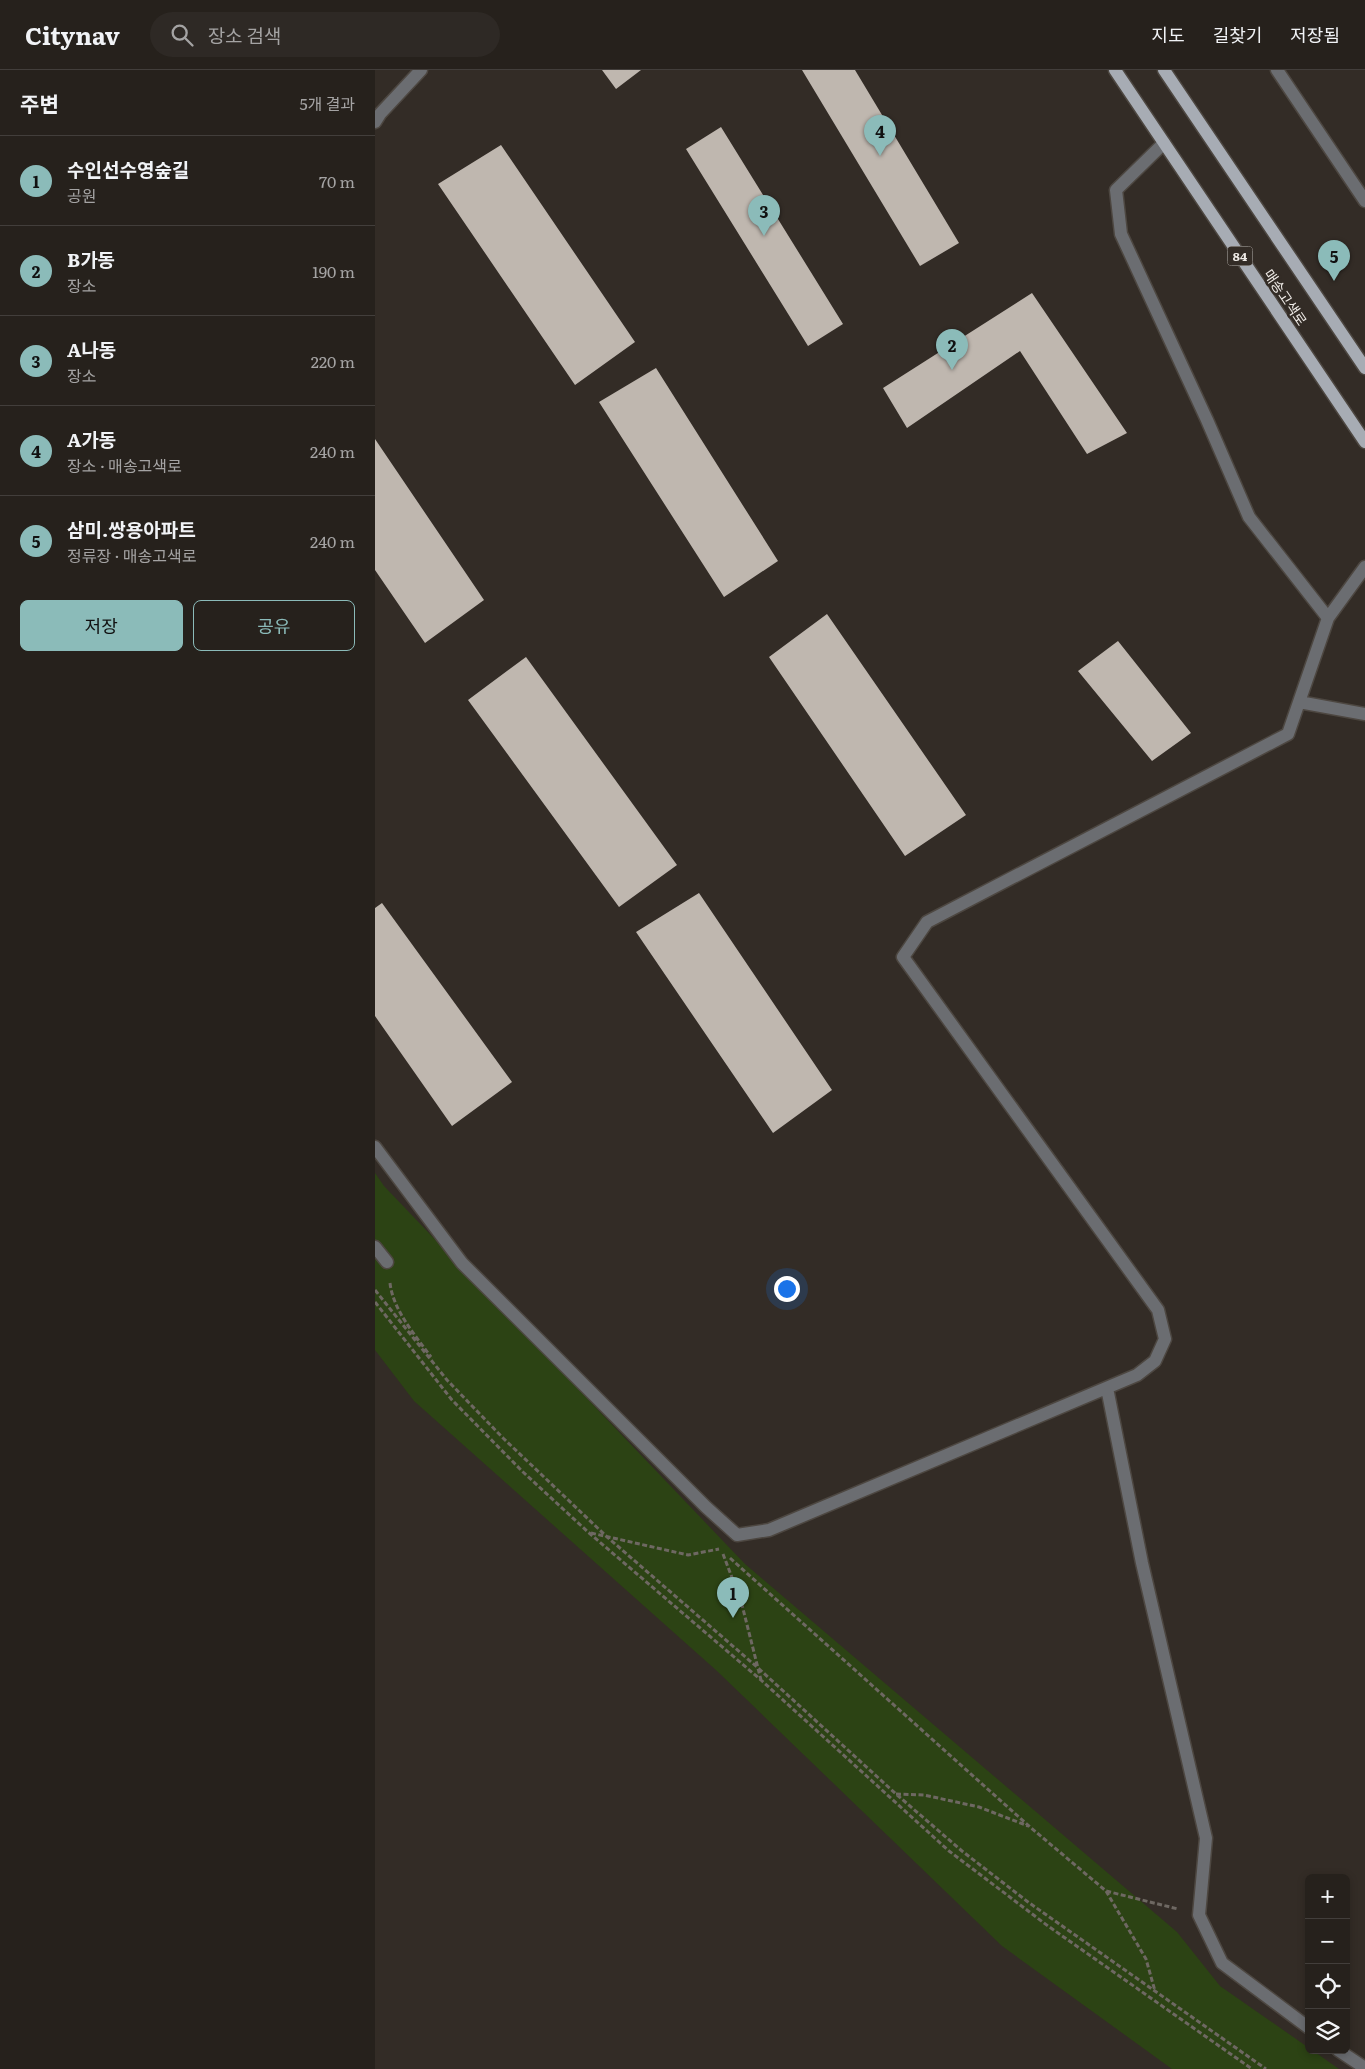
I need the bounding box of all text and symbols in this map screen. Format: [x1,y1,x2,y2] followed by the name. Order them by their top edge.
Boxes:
[150,12,500,57] search box
[25,17,120,52] text: Citynav
[168,21,196,49] icon: search
[208,21,281,49] text: 장소 검색
[1152,21,1185,48] text: 지도
[1213,21,1262,48] text: 길찾기
[1290,21,1340,48] text: 저장됨
[20,87,59,118] text: 주변
[300,91,355,115] text: 5개 결과
[864,115,896,156] pin: 4
[67,155,189,183] text: 수인선수영숲길
[33,169,39,193] text: 1
[319,169,355,193] text: 70 m
[67,183,96,207] text: 공원
[748,195,780,236] pin: 3
[1318,240,1350,281] pin: 5
[67,245,115,273] text: B가동
[1227,247,1253,266] road number: 84
[32,259,40,283] text: 2
[312,259,355,283] text: 190 m
[1260,265,1312,329] street label: 매송고색로
[67,273,96,297] text: 장소
[936,329,968,370] pin: 2
[67,335,116,363] text: A나동
[32,349,40,373] text: 3
[311,349,355,373] text: 220 m
[67,363,96,387] text: 장소
[67,425,116,453] text: A가동
[31,439,41,463] text: 4
[310,439,355,463] text: 240 m
[67,453,182,477] text: 장소 · 매송고색로
[67,515,196,543] text: 삼미.쌍용아파트
[32,529,40,553] text: 5
[310,529,355,553] text: 240 m
[67,543,197,567] text: 정류장 · 매송고색로
[20,600,183,651] button: 저장
[193,600,355,651] button: 공유
[774,1276,800,1302] your location
[717,1577,749,1618] pin: 1
[1305,1874,1350,2054] map controls
[1305,1874,1350,1919] button: +
[1305,1919,1350,1964] button: −
[1305,1964,1350,2009] button: locate
[1305,2009,1350,2054] button: layers

